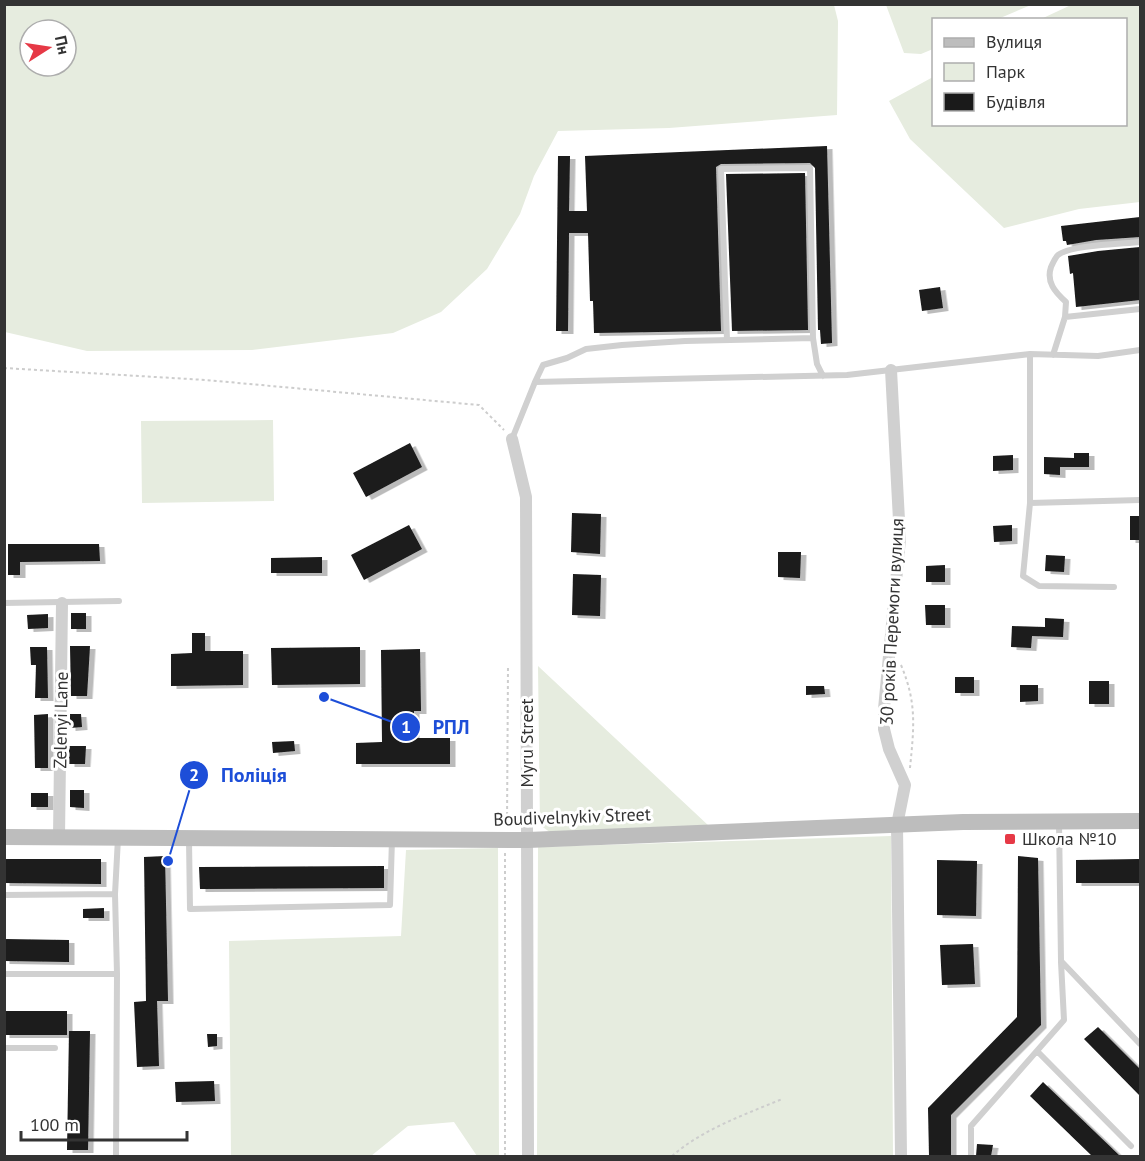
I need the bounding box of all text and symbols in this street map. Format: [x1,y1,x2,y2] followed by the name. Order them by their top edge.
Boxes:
[18,18,78,78] north arrow
[932,18,1127,126] legend
[986,30,1042,53] text: Вулиця
[51,34,74,56] text: Пн
[986,60,1026,83] text: Парк
[986,90,1045,113] text: Будівля
[875,518,908,726] street label: 30 років Перемоги вулиця
[48,671,73,769] street label: Zelenyi Lane
[515,698,538,788] street label: Myru Street
[391,708,482,746] callout: РПЛ
[433,714,469,740] text: РПЛ
[401,715,411,738] text: 1
[179,756,299,794] callout: Поліція
[221,762,287,788] text: Поліція
[189,763,199,786] text: 2
[493,802,651,831] street label: Boudivelnykiv Street
[1022,827,1117,850] place label: Школа №10
[1003,832,1017,846] marker: Школа №10
[21,1104,188,1142] scale bar
[30,1113,79,1136] text: 100 m

